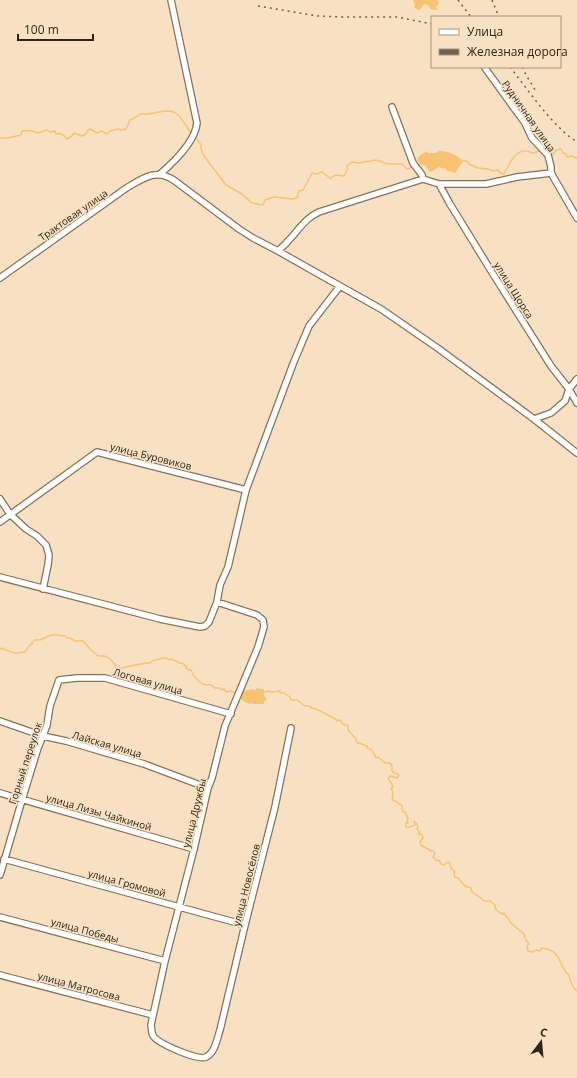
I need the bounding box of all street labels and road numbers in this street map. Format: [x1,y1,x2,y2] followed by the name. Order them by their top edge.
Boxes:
[499,77,559,155] street label: Рудничная улица
[36,186,110,244] street label: Трактовая улица
[491,259,537,321] street label: улица Щорса
[109,439,194,473] street label: улица Буровиков
[112,664,184,698] street label: Логовая улица
[5,719,45,806] street label: Горный переулок
[71,727,143,761] street label: Лайская улица
[179,777,209,849] street label: улица Дружбы
[45,790,153,834] street label: улица Лизы Чайкиной
[229,842,263,928] street label: улица Новосёлов
[86,866,168,900] street label: улица Громовой
[49,914,121,946] street label: улица Победы
[36,968,122,1004] street label: улица Матросова

